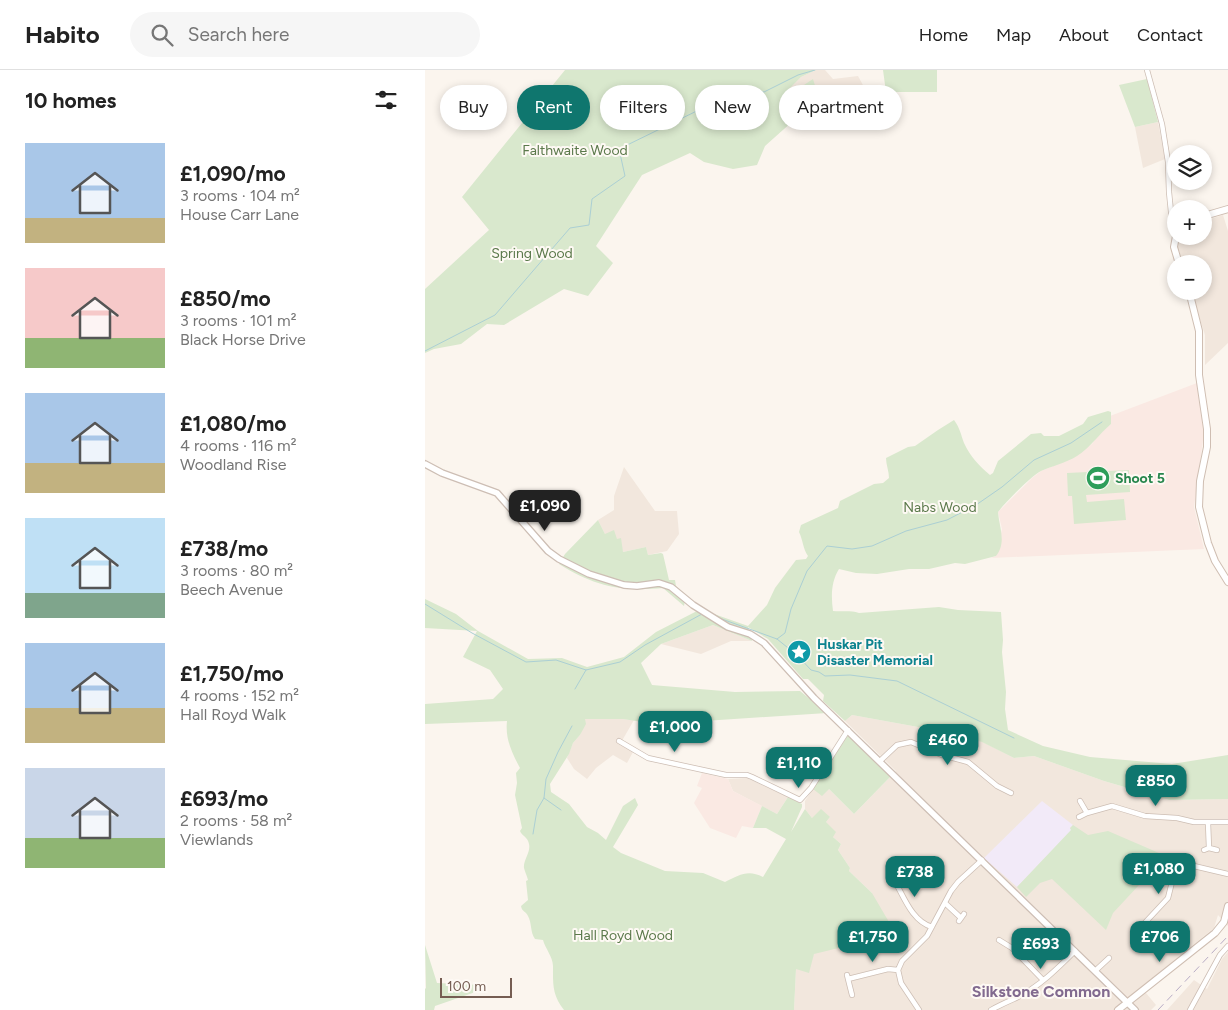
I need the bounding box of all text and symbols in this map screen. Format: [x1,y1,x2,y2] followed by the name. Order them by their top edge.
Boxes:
[130,12,480,57] search box
[25,20,100,49] text: Habito
[148,21,176,49] icon: search
[188,23,289,46] text: Search here
[919,24,968,46] text: Home
[996,24,1031,46] text: Map
[1059,24,1109,46] text: About
[1137,24,1203,46] text: Contact
[440,85,507,130] chip: Buy
[517,85,590,130] chip: Rent
[600,85,685,130] chip: Filters
[695,85,769,130] chip: New
[779,85,902,130] chip: Apartment
[372,86,400,114] icon: filters
[25,88,116,113] text: 10 homes
[522,142,628,159] park label: Falthwaite Wood
[1167,145,1212,300] map controls
[1167,145,1212,190] button: layers
[180,161,286,186] text: £1,090/mo
[65,163,125,223] icon: home
[180,186,300,205] text: 3 rooms · 104 m²
[1167,200,1212,245] button: +
[180,205,299,224] text: House Carr Lane
[491,245,573,262] park label: Spring Wood
[1167,255,1212,300] button: −
[180,286,271,311] text: £850/mo
[65,288,125,348] icon: home
[180,311,296,330] text: 3 rooms · 101 m²
[180,330,306,349] text: Black Horse Drive
[180,411,286,436] text: £1,080/mo
[65,413,125,473] icon: home
[180,436,297,455] text: 4 rooms · 116 m²
[180,455,287,474] text: Woodland Rise
[1085,465,1111,491] sports icon: Shoot 5
[1115,470,1165,487] place label: Shoot 5
[504,490,586,532] pin: £1,090
[520,496,570,515] text: £1,090
[903,499,977,516] park label: Nabs Wood
[180,536,268,561] text: £738/mo
[65,538,125,598] icon: home
[180,561,293,580] text: 3 rooms · 80 m²
[180,580,283,599] text: Beech Avenue
[817,636,933,669] place label: Huskar Pit Disaster Memorial
[786,639,812,665] place icon: Huskar Pit Disaster Memorial
[180,661,284,686] text: £1,750/mo
[65,663,125,723] icon: home
[180,686,299,705] text: 4 rooms · 152 m²
[180,705,286,724] text: Hall Royd Walk
[634,710,716,753] pin: £1,000
[649,717,701,736] text: £1,000
[918,724,978,766] pin: £460
[928,730,968,749] text: £460
[758,746,840,789] pin: £1,110
[777,753,821,772] text: £1,110
[1126,764,1186,807] pin: £850
[1137,771,1175,790] text: £850
[180,786,268,811] text: £693/mo
[65,788,125,848] icon: home
[180,811,292,830] text: 2 rooms · 58 m²
[180,830,253,849] text: Viewlands
[1118,852,1200,895] pin: £1,080
[885,856,945,898] pin: £738
[1134,859,1184,878] text: £1,080
[896,862,934,881] text: £738
[832,920,914,963] pin: £1,750
[1130,920,1190,963] pin: £706
[573,927,673,944] park label: Hall Royd Wood
[849,927,897,946] text: £1,750
[1141,927,1179,946] text: £706
[1011,928,1071,970] pin: £693
[1023,934,1059,953] text: £693
[440,975,513,998] scale bar
[447,978,486,995] text: 100 m
[972,982,1110,1001] district label: Silkstone Common

